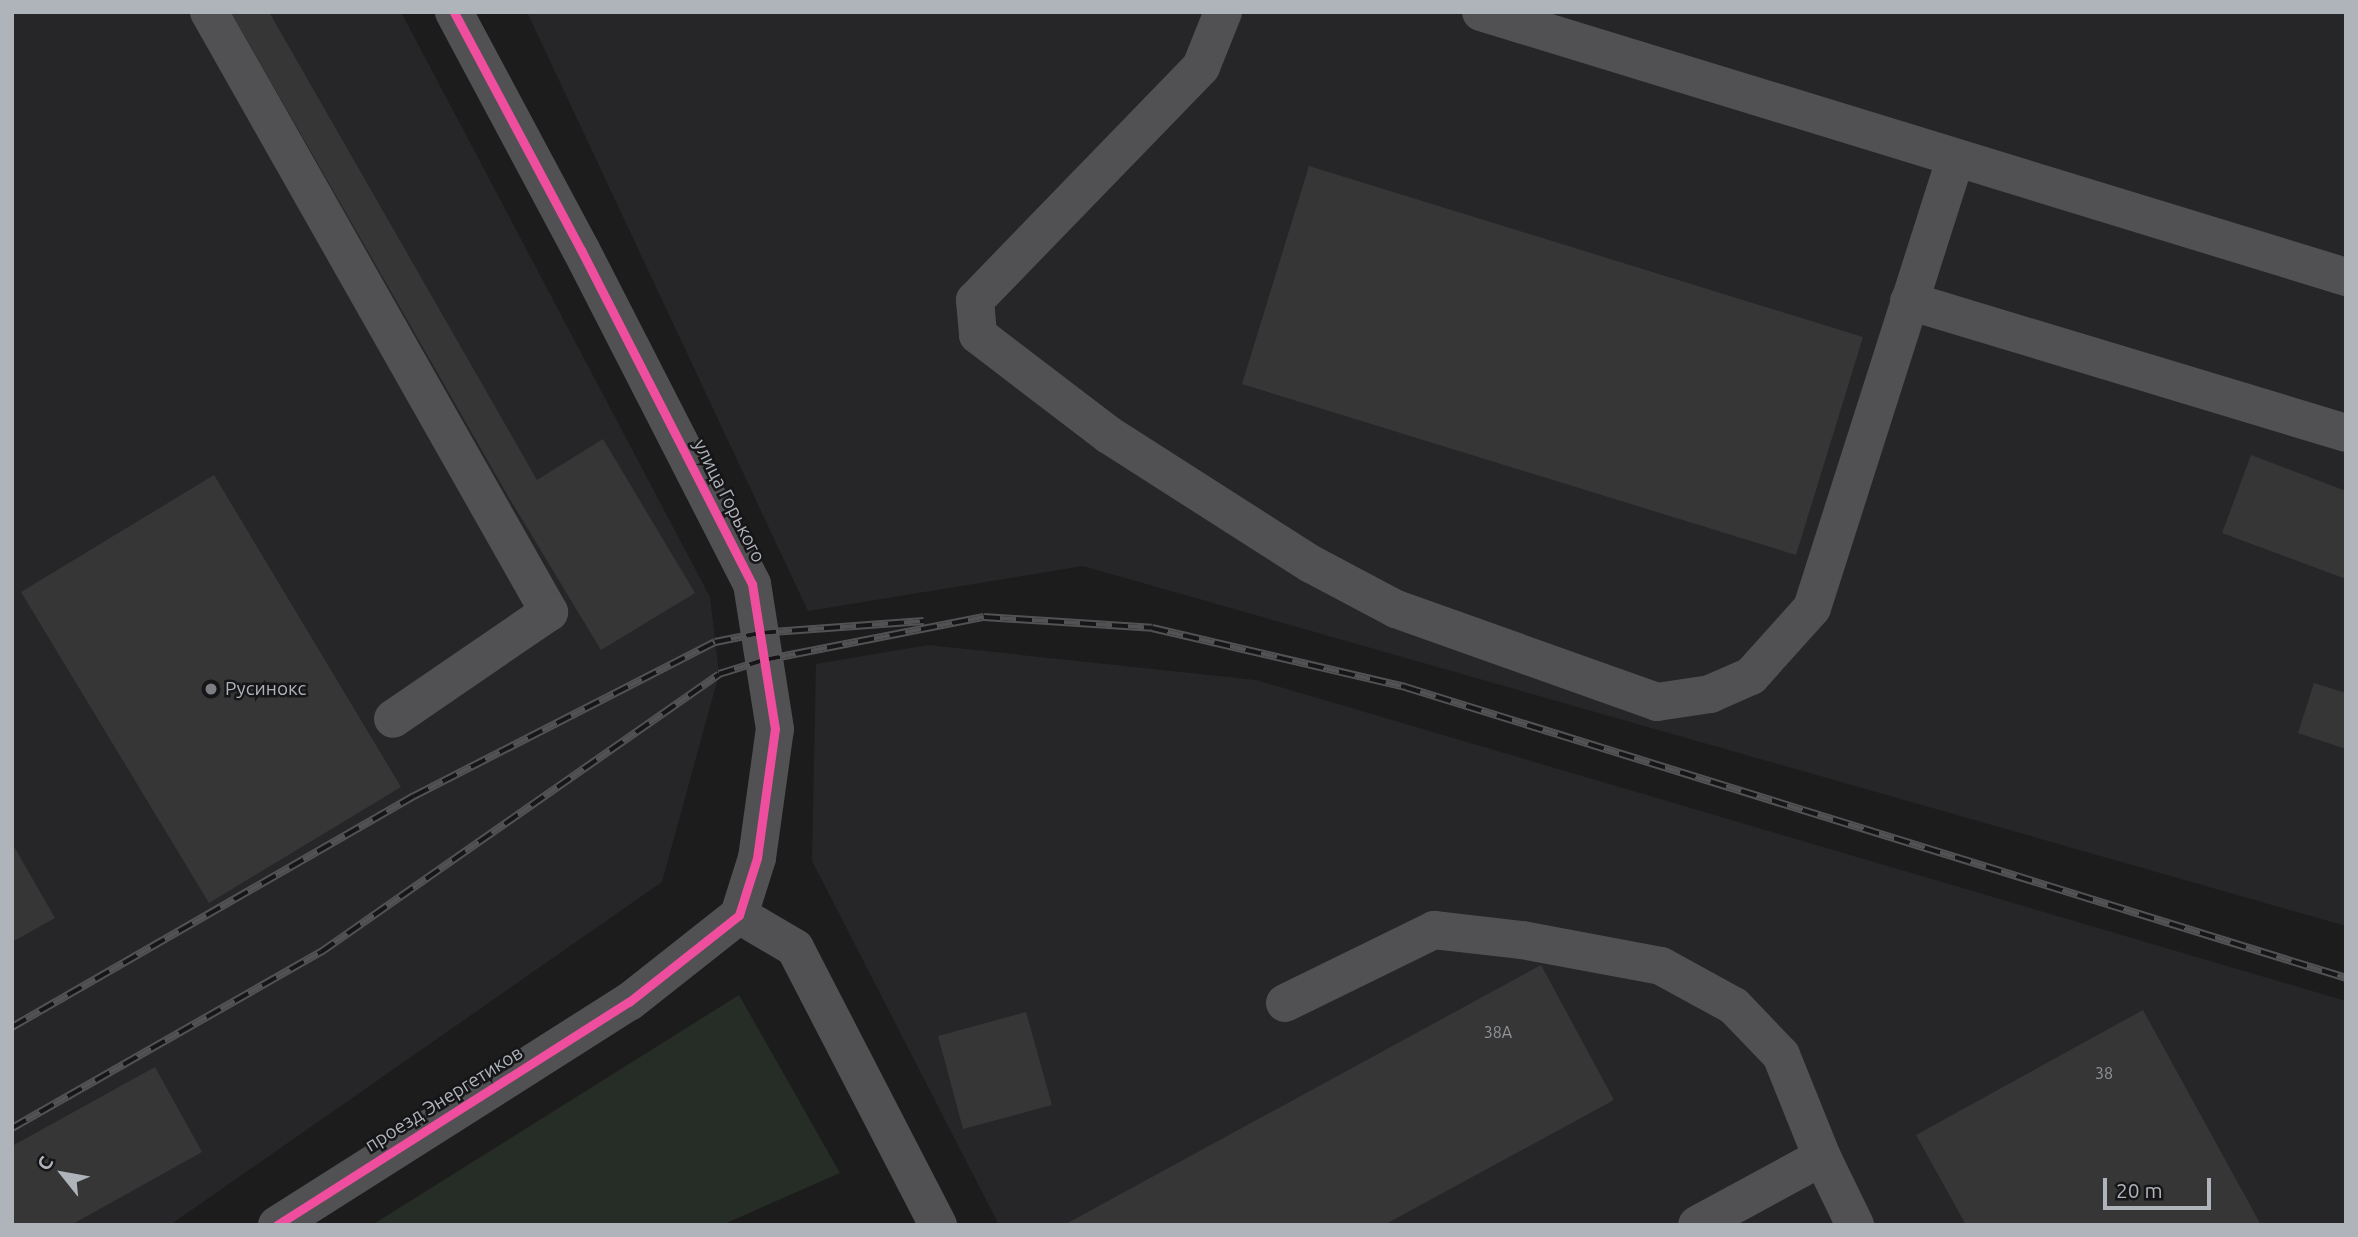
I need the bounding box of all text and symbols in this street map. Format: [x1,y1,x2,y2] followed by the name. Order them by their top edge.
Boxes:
[688,436,770,566] street label: улица Горького
[225,678,306,700] place label: Русинокс
[203,681,219,697] marker: Русинокс
[1484,1022,1512,1042] house number: 38А
[361,1041,527,1157] street label: проезд Энергетиков
[2095,1063,2113,1083] house number: 38
[28,1139,98,1209] north arrow
[32,1152,58,1174] text: С
[2106,1164,2214,1208] scale bar
[2116,1178,2163,1202] text: 20 m

